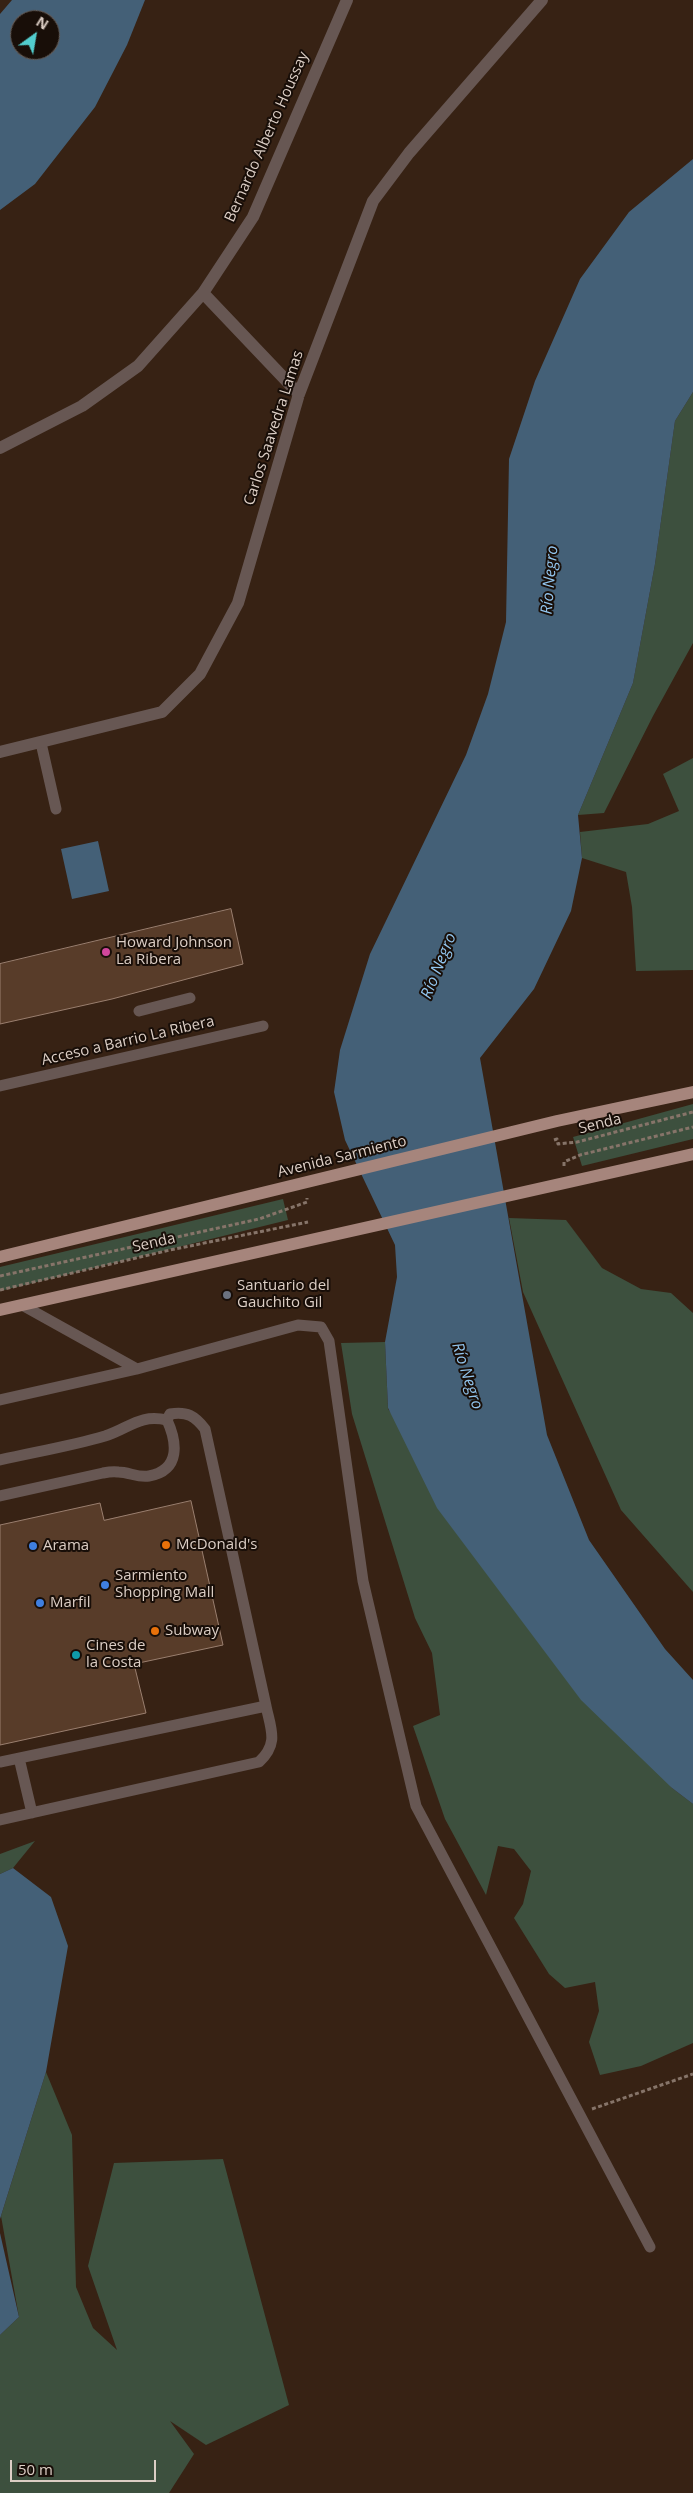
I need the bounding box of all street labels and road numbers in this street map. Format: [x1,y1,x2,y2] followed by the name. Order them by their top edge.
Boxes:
[221,49,313,225] street label: Bernardo Alberto Houssay
[240,348,308,508] street label: Carlos Saavedra Lamas
[40,1012,216,1070] street label: Acceso a Barrio La Ribera
[577,1110,623,1138] street label: Senda
[276,1132,408,1182] street label: Avenida Sarmiento
[131,1229,177,1257] street label: Senda

